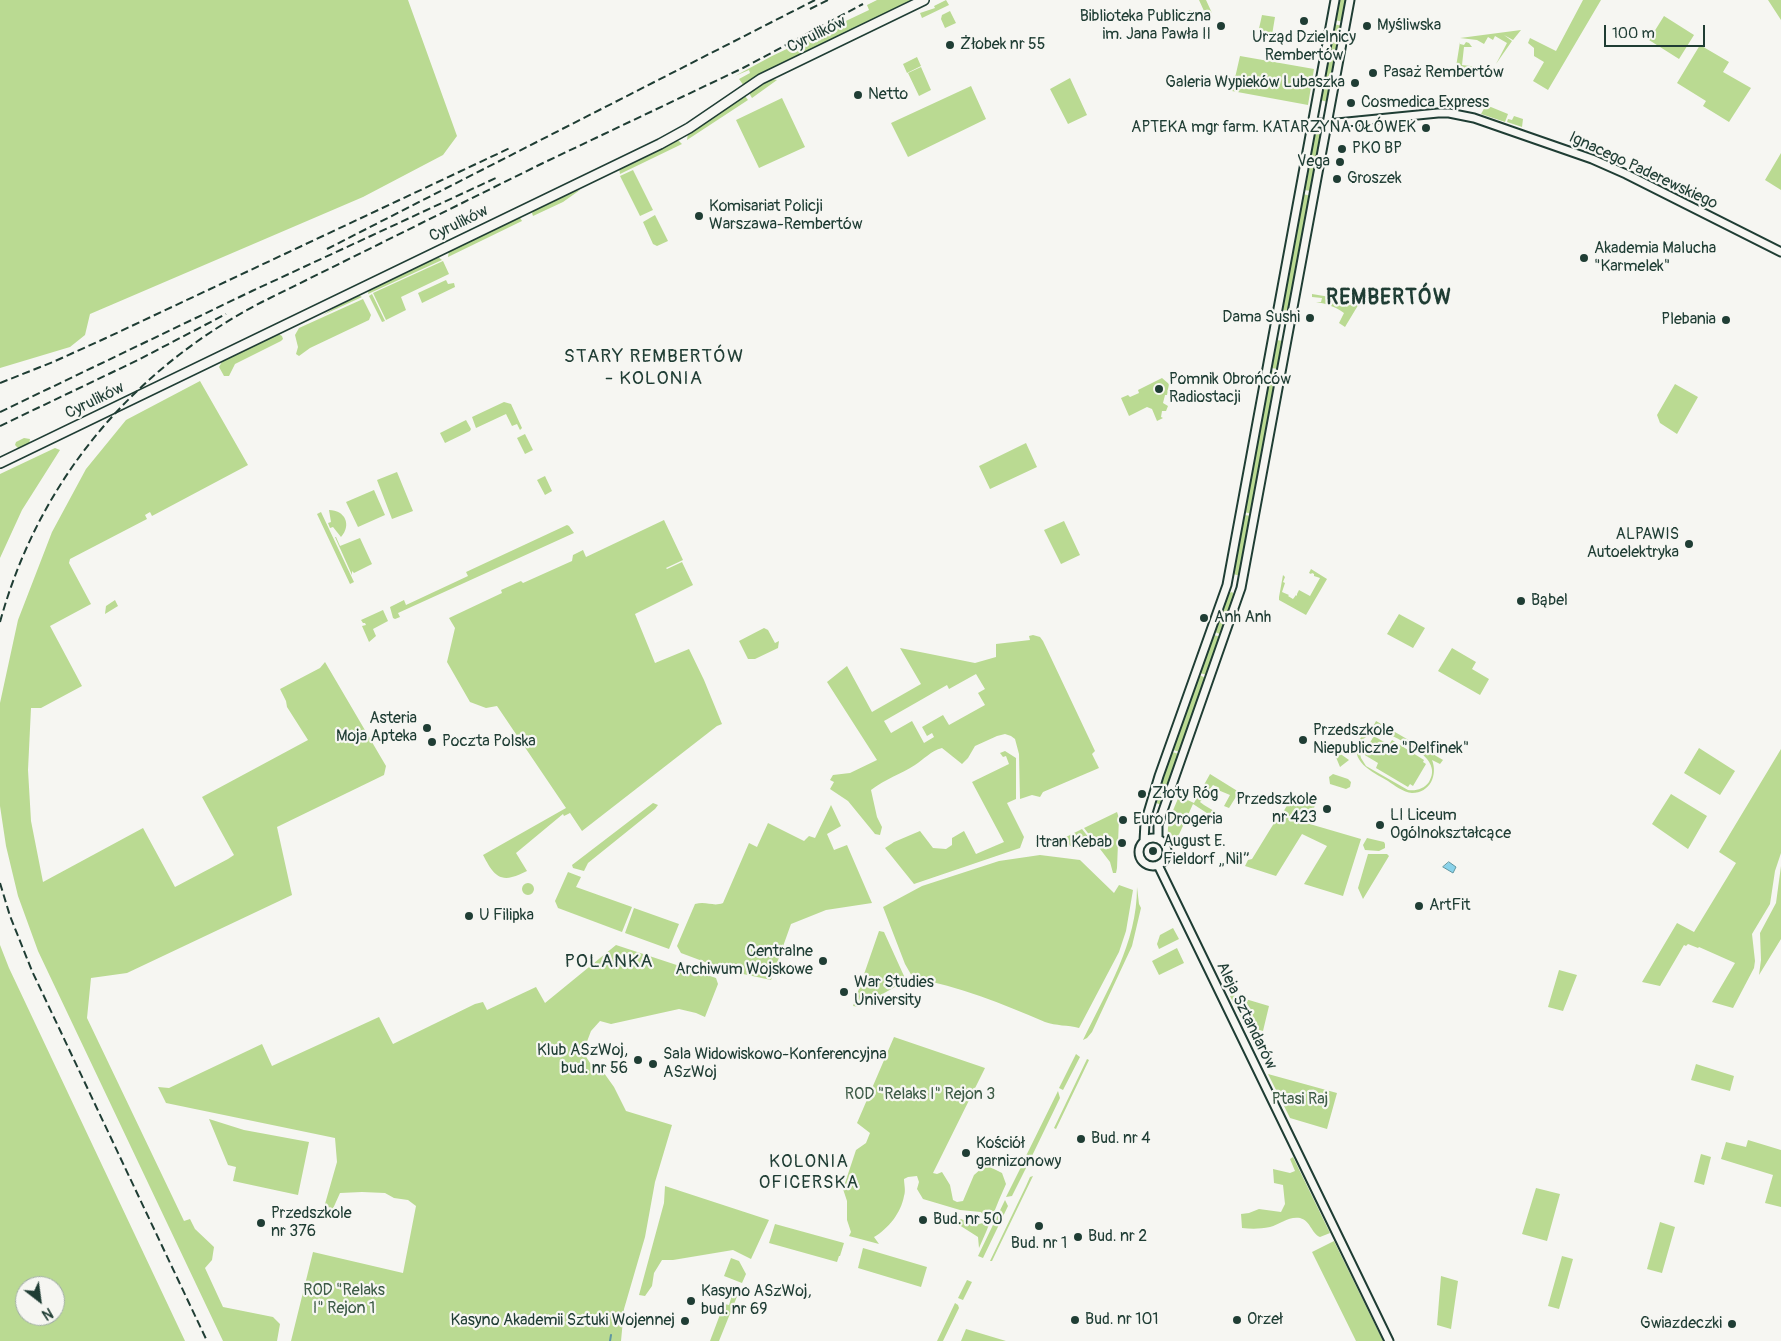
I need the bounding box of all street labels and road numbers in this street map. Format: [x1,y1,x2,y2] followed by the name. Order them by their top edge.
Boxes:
[784,12,850,58] street label: Cyrulików
[1566,128,1720,214] street label: Ignacego Paderewskiego
[426,201,492,247] street label: Cyrulików
[62,378,128,424] street label: Cyrulików
[1212,959,1280,1073] street label: Aleja Sztandarów

